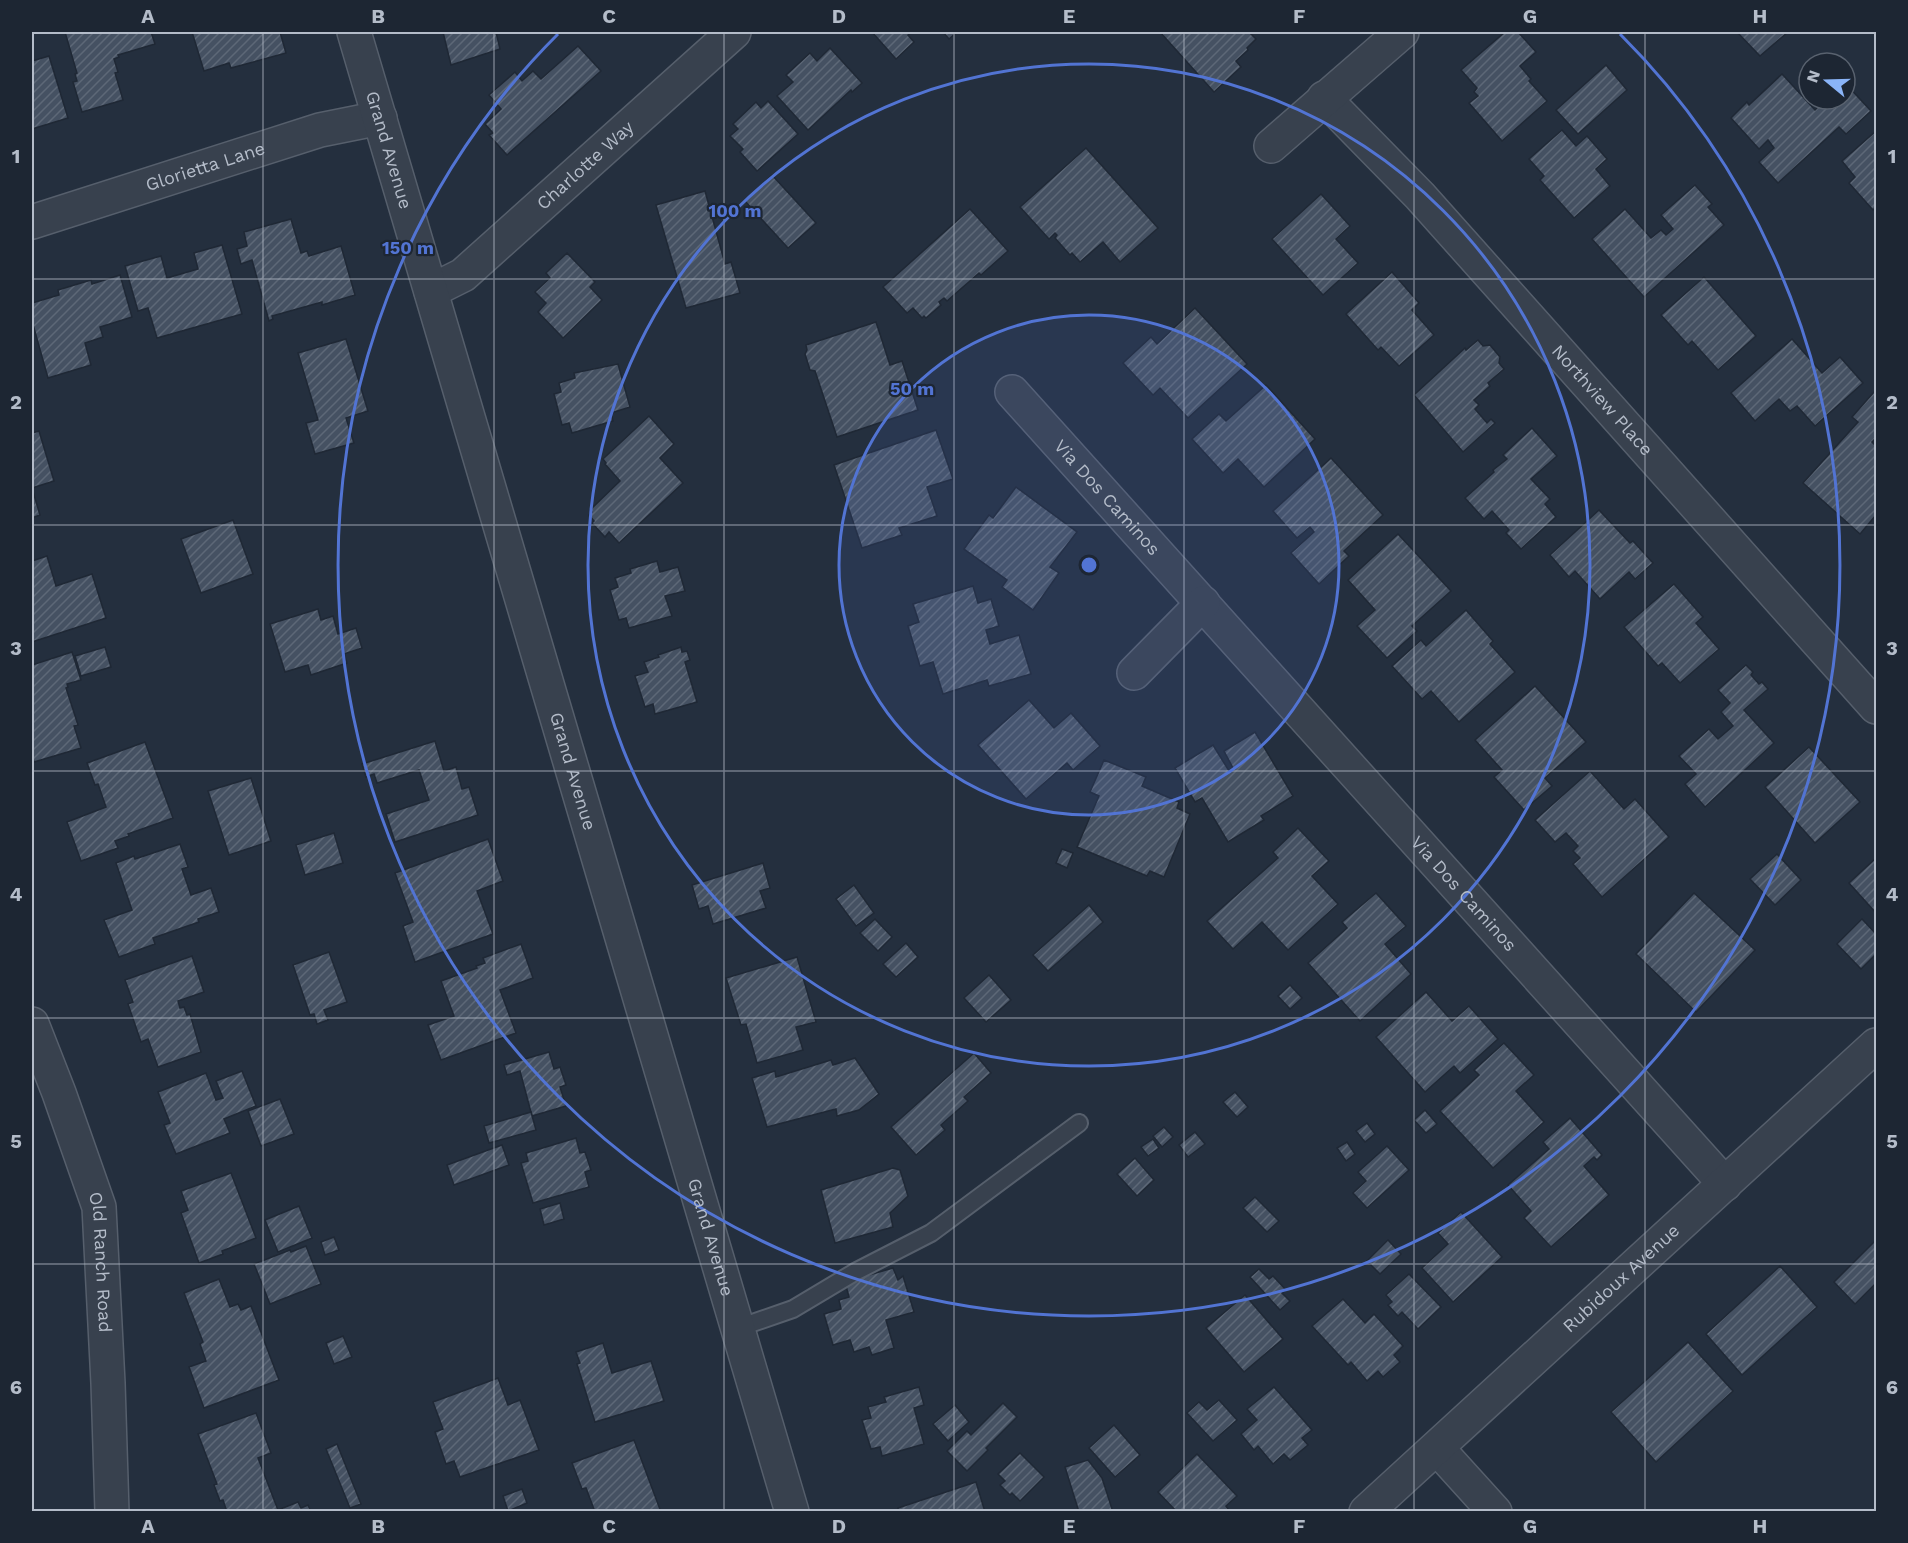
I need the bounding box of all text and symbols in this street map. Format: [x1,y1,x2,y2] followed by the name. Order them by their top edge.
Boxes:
[141,4,155,28] text: A
[371,4,385,28] text: B
[602,4,616,28] text: C
[832,4,846,28] text: D
[1063,4,1075,28] text: E
[1293,4,1305,28] text: F
[1523,4,1537,28] text: G
[1753,4,1767,28] text: H
[1797,51,1857,111] north arrow
[1802,68,1824,85] text: N
[362,88,417,211] street label: Grand Avenue
[532,116,638,214] street label: Charlotte Way
[143,137,267,195] street label: Glorietta Lane
[12,144,20,168] text: 1
[1888,144,1896,168] text: 1
[708,200,762,221] text: 100 m
[382,237,434,258] text: 150 m
[1548,340,1658,460] street label: Northview Place
[890,378,934,399] text: 50 m
[10,390,22,414] text: 2
[1886,390,1898,414] text: 2
[1050,435,1165,559] street label: Via Dos Caminos
[1079,555,1099,575] centre of rings
[10,636,22,660] text: 3
[1886,636,1898,660] text: 3
[546,710,601,833] street label: Grand Avenue
[1407,831,1521,955] street label: Via Dos Caminos
[10,882,23,906] text: 4
[1886,882,1899,906] text: 4
[10,1129,22,1153] text: 5
[1886,1129,1898,1153] text: 5
[684,1176,739,1299] street label: Grand Avenue
[84,1189,116,1333] street label: Old Ranch Road
[1558,1219,1683,1337] street label: Rubidoux Avenue
[10,1375,22,1399] text: 6
[1886,1375,1898,1399] text: 6
[141,1514,155,1538] text: A
[371,1514,385,1538] text: B
[602,1514,616,1538] text: C
[832,1514,846,1538] text: D
[1063,1514,1075,1538] text: E
[1293,1514,1305,1538] text: F
[1523,1514,1537,1538] text: G
[1753,1514,1767,1538] text: H

